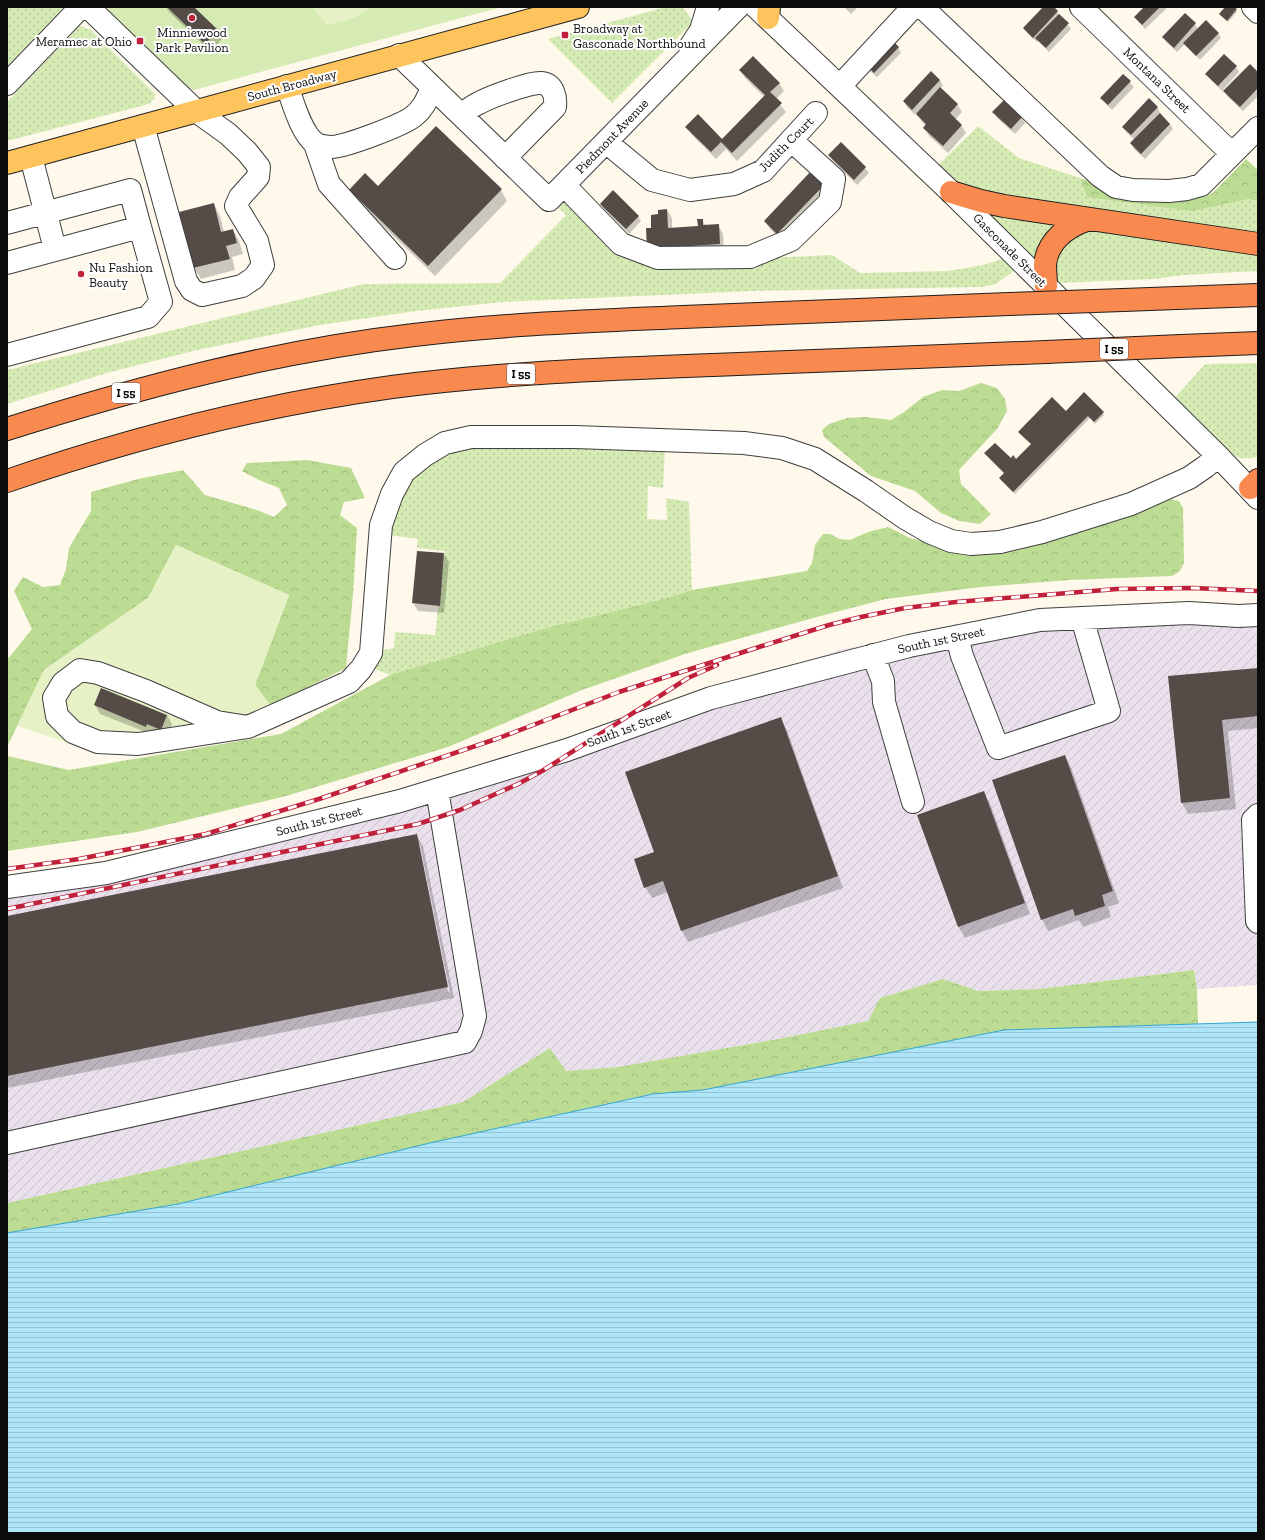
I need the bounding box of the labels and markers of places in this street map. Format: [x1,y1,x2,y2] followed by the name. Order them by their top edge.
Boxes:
[187,13,197,23] marker: Minniewood Park Pavilion
[573,21,706,51] place label: Broadway at Gasconade Northbound
[155,25,229,55] place label: Minniewood Park Pavilion
[560,30,570,40] marker: Broadway at Gasconade Northbound
[36,34,132,49] place label: Meramec at Ohio
[135,36,145,46] marker: Meramec at Ohio
[89,260,153,290] place label: Nu Fashion Beauty
[76,269,86,279] marker: Nu Fashion Beauty

